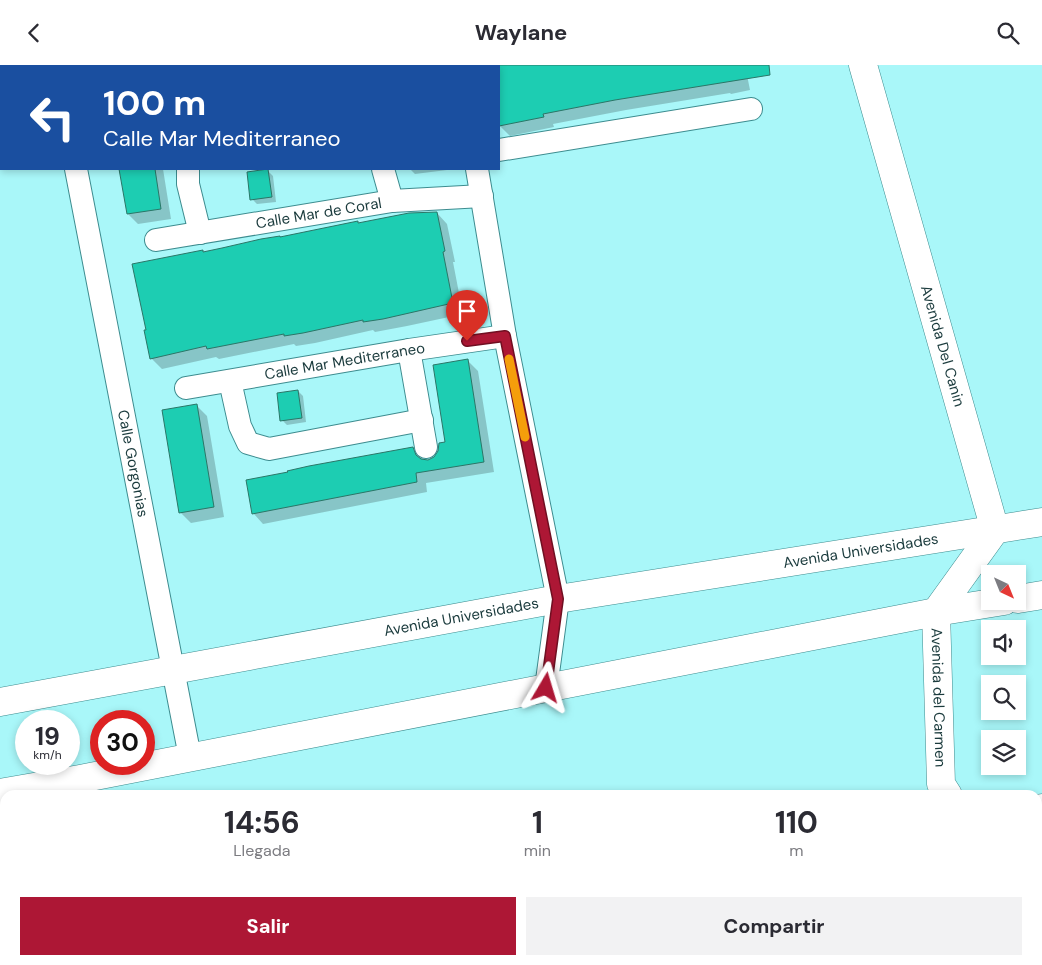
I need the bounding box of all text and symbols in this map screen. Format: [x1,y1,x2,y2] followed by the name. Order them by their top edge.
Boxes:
[475,18,567,47] text: Waylane
[20,19,48,47] icon: back
[994,19,1022,47] icon: search
[103,80,206,126] text: 100 m
[20,85,85,150] icon: left
[103,124,341,153] text: Calle Mar Mediterraneo
[254,193,383,233] street label: Calle Mar de Coral
[916,283,969,409] street label: Avenida Del Canin
[446,290,488,341] pin
[453,297,481,325] icon: arrive
[263,338,426,384] street label: Calle Mar Mediterraneo
[113,408,153,519] street label: Calle Gorgonias
[782,529,940,573] street label: Avenida Universidades
[981,565,1026,610] north arrow
[981,565,1026,775] map controls
[382,593,540,641] street label: Avenida Universidades
[981,620,1026,665] button: sound
[926,628,951,768] street label: Avenida del Carmen
[519,661,571,713] position arrow
[981,675,1026,720] button: search
[90,710,155,775] speed limit sign: 30
[35,720,60,753] text: 19
[981,730,1026,775] button: layers
[33,747,62,763] text: km/h
[224,803,300,842] text: 14:56
[532,803,543,842] text: 1
[775,803,818,842] text: 110
[233,840,291,861] text: Llegada
[524,840,551,861] text: min
[789,840,804,861] text: m
[20,897,516,955] button: Salir
[526,897,1022,955] button: Compartir

